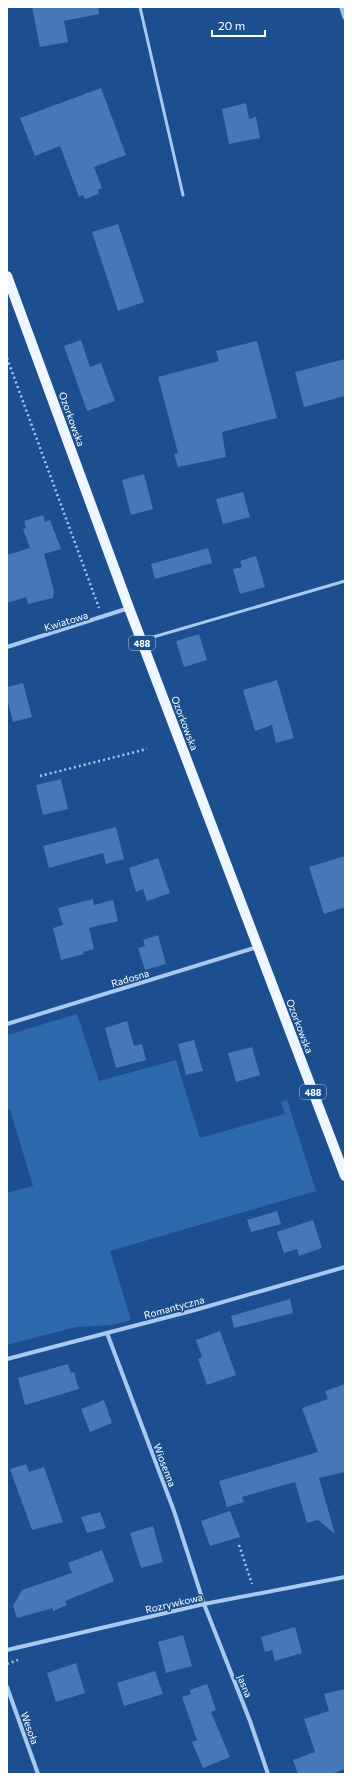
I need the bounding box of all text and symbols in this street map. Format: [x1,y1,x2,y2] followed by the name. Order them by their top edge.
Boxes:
[212,12,265,38] scale bar
[218,18,245,32] text: 20 m
[57,390,87,448] street label: Ozorkowska
[43,609,89,633] street label: Kwiatowa
[129,636,155,650] road number: 488
[169,694,201,752] street label: Ozorkowska
[110,967,150,989] street label: Radosna
[284,997,316,1055] street label: Ozorkowska
[300,1085,326,1099] road number: 488
[142,1293,206,1321] street label: Romantyczna
[151,1442,179,1488] street label: Wiosenna
[144,1591,204,1615] street label: Rozrywkowa
[235,1673,255,1699] street label: Jasna
[19,1710,41,1746] street label: Wesoła

